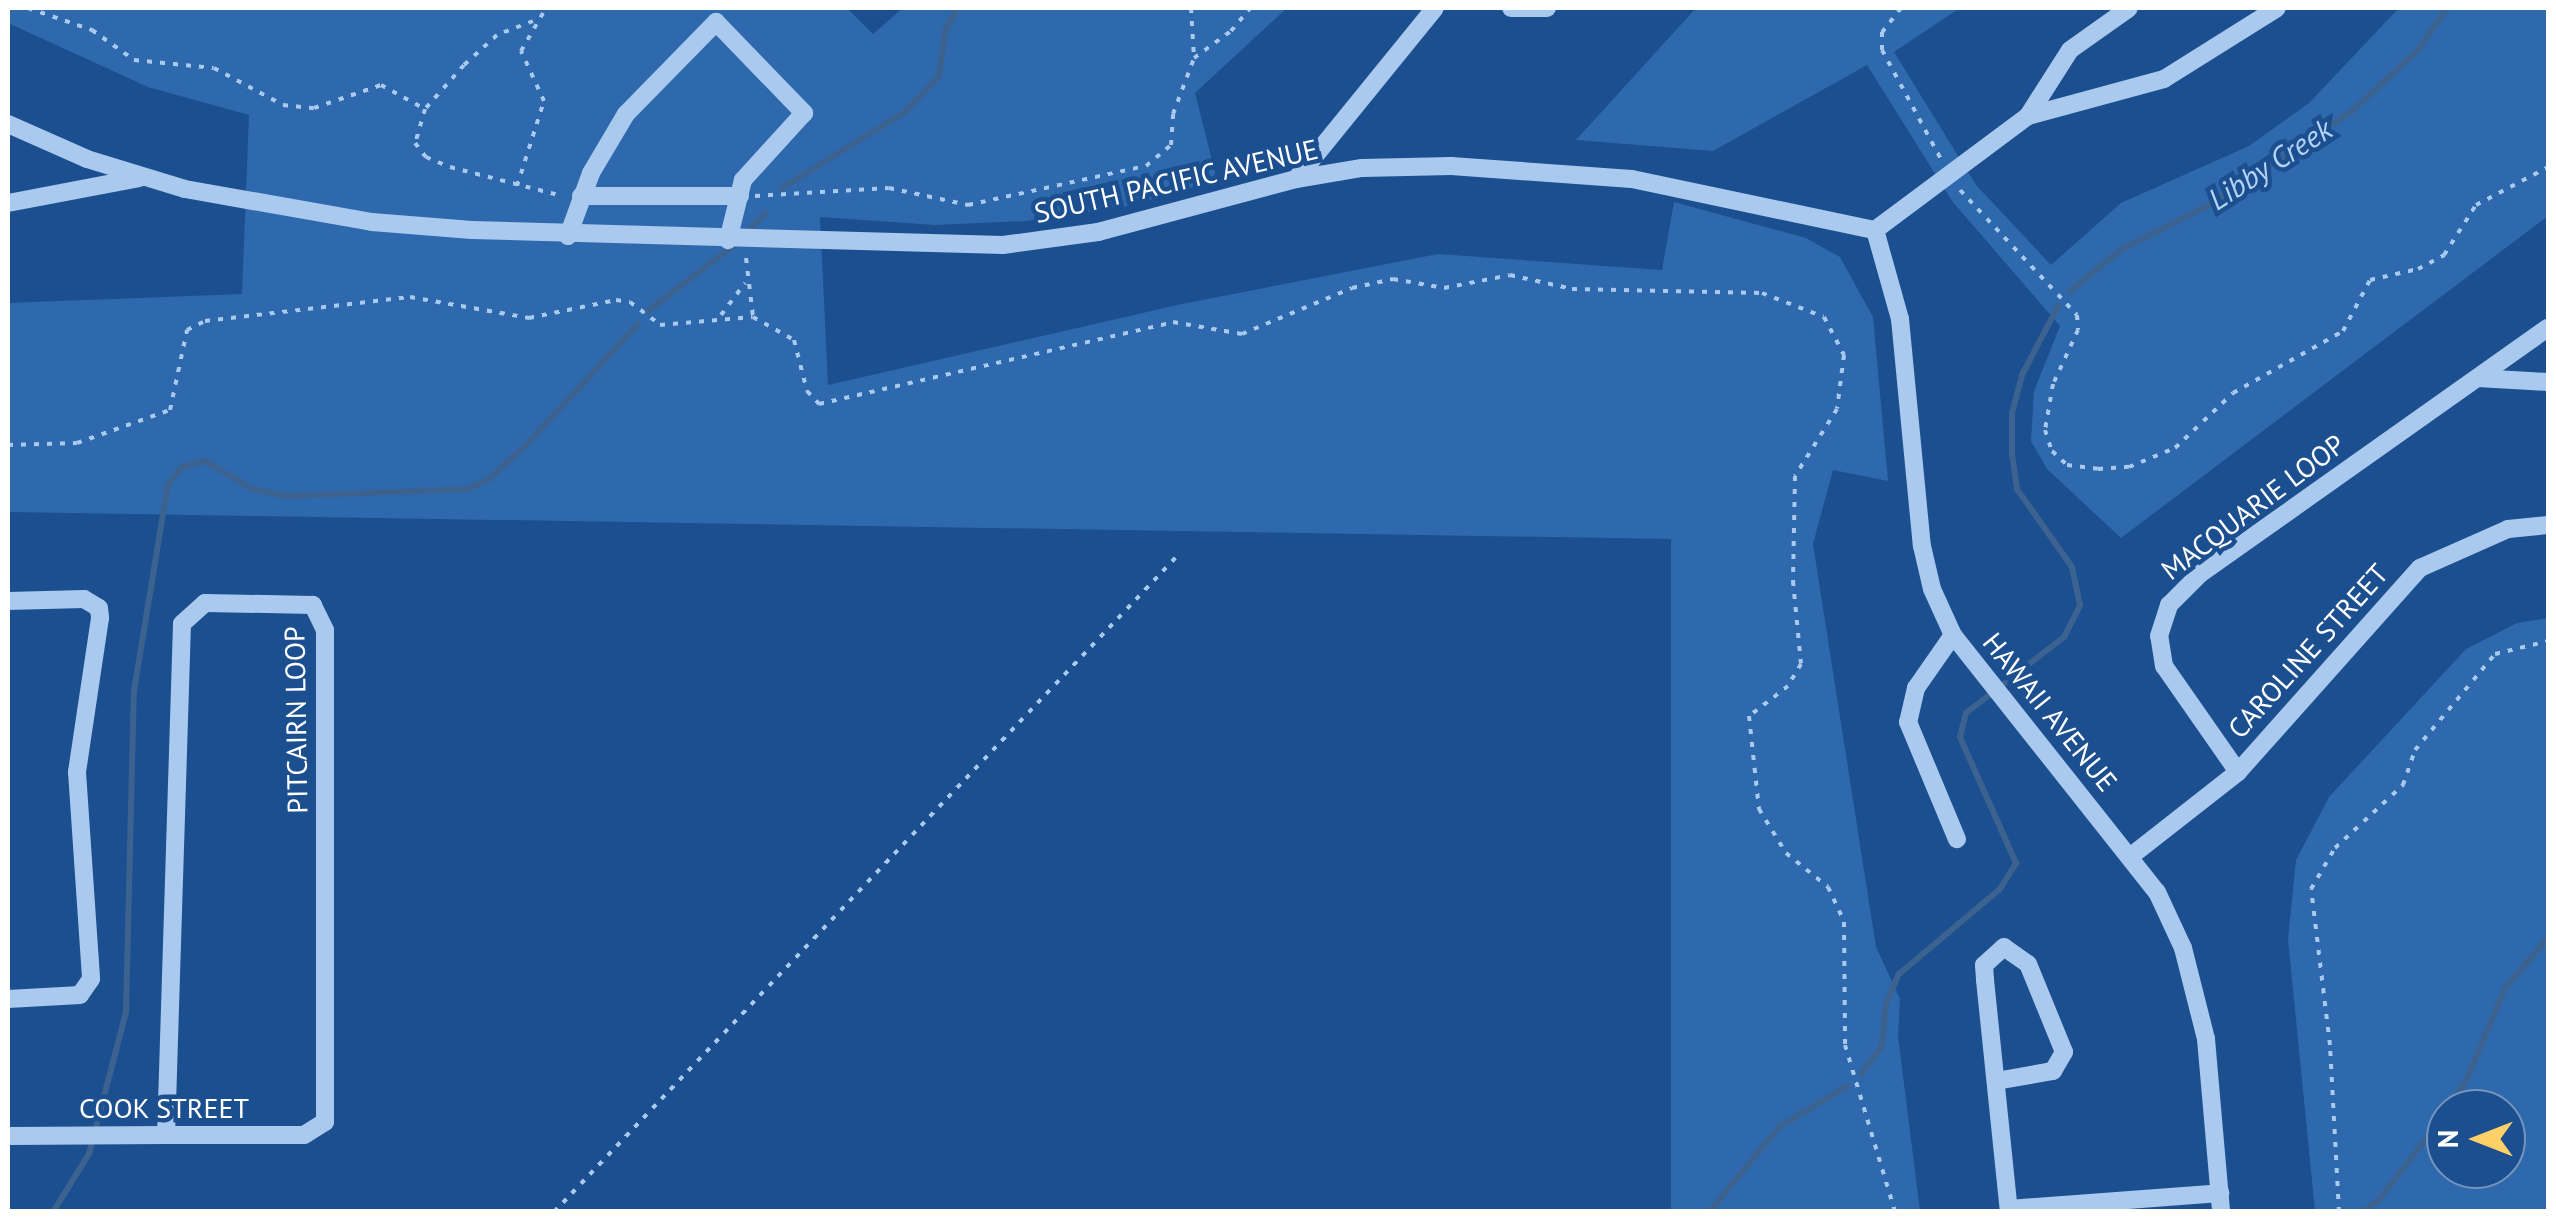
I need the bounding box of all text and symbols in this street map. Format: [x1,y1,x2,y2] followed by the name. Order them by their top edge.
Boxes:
[2201,111,2339,217] water label: Libby Creek
[1030,132,1322,230] street label: SOUTH PACIFIC AVENUE
[2155,427,2351,587] street label: MACQUARIE LOOP
[2221,557,2395,745] street label: CAROLINE STREET
[278,626,314,814] street label: PITCAIRN LOOP
[1976,626,2124,798] street label: HAWAII AVENUE
[2426,1089,2526,1189] north arrow
[79,1091,249,1125] street label: COOK STREET
[2429,1130,2466,1148] text: N

